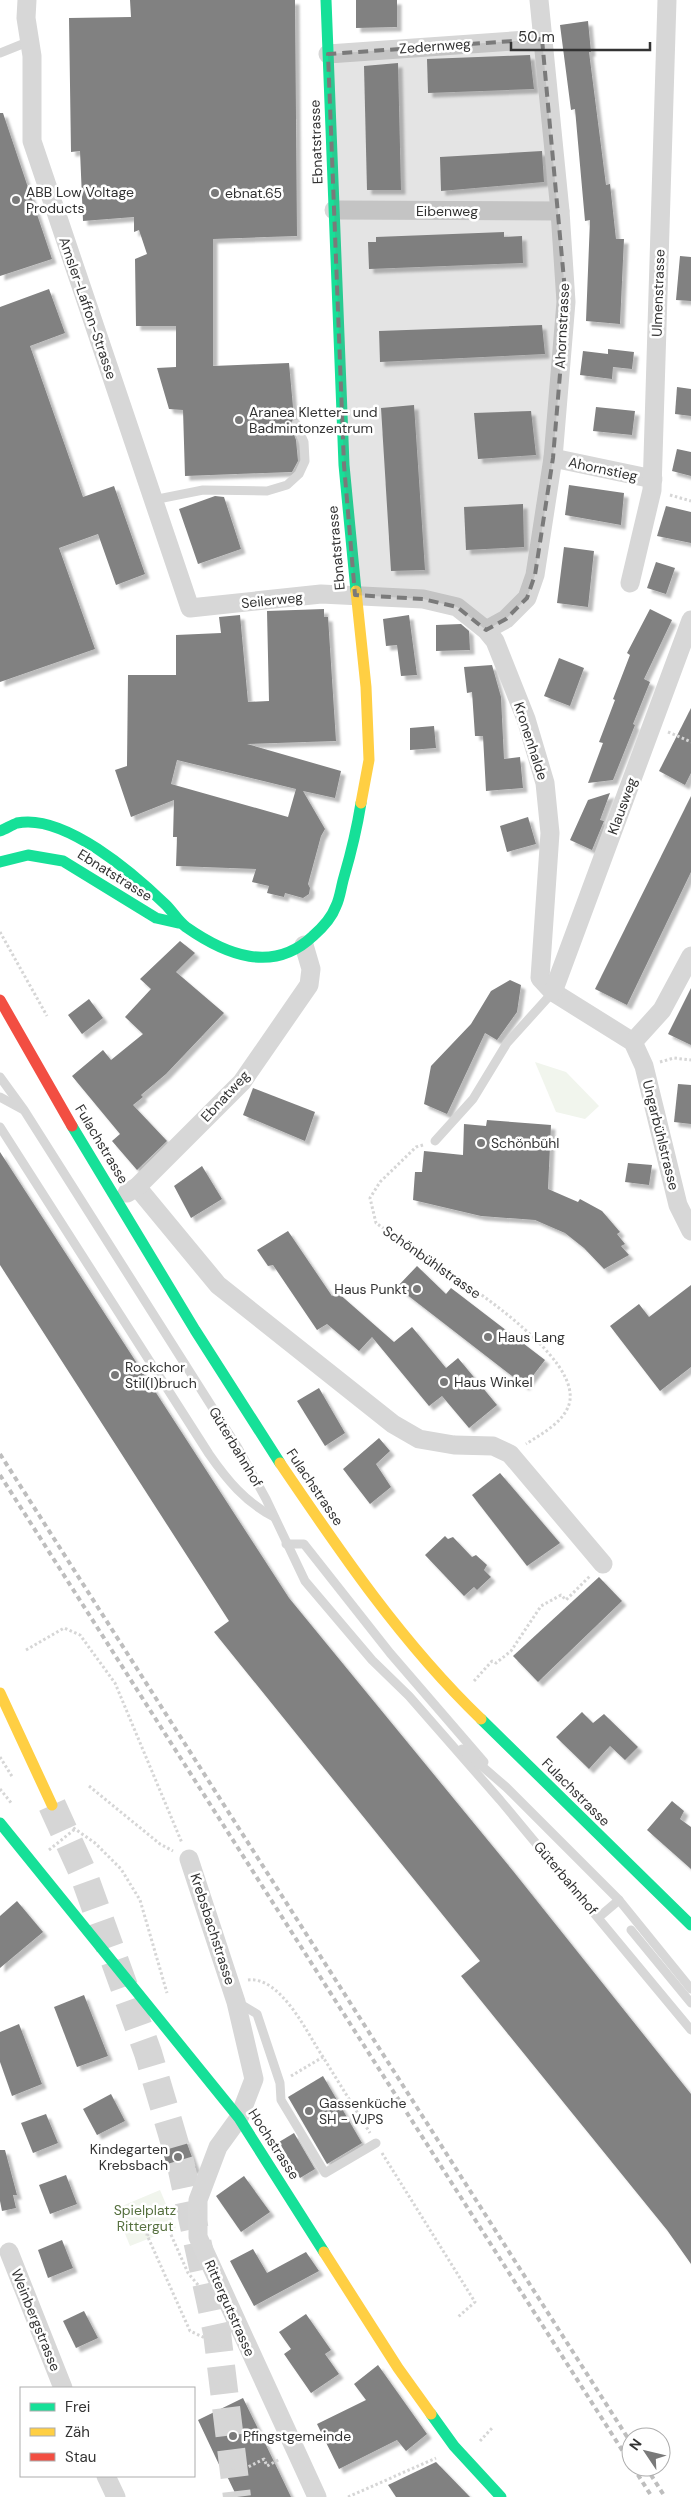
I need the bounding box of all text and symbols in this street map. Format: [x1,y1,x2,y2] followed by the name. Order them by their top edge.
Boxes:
[511,20,650,52] scale bar
[518,27,555,47] text: 50 m
[399,35,472,57] street label: Zedernweg
[306,99,326,185] street label: Ebnatstrasse
[26,183,134,217] place label: ABB Low Voltage Products
[225,184,282,202] place label: ebnat.65
[209,187,221,199] marker: ebnat.65
[10,194,22,206] marker: ABB Low Voltage Products
[416,202,478,220] street label: Eibenweg
[55,235,121,382] street label: Amsler-Laffon-Strasse
[647,249,669,337] street label: Ulmenstrasse
[551,283,573,369] street label: Ahornstrasse
[249,403,377,437] place label: Aranea Kletter- und Badmintonzentrum
[233,414,245,426] marker: Aranea Kletter- und Badmintonzentrum
[567,453,639,485] street label: Ahornstieg
[323,505,349,591] street label: Ebnatstrasse
[240,588,304,612] street label: Seilerweg
[510,700,552,782] street label: Kronenhalde
[603,775,641,837] street label: Klausweg
[74,845,156,905] street label: Ebnatstrasse
[197,1066,253,1125] street label: Ebnatweg
[639,1078,683,1192] street label: Ungarbühlstrasse
[71,1101,133,1187] street label: Fulachstrasse
[491,1134,559,1152] place label: Schönbühl
[475,1137,487,1149] marker: Schönbühl
[380,1222,484,1303] street label: Schönbühlstrasse
[334,1280,407,1298] place label: Haus Punkt
[411,1283,423,1295] marker: Haus Punkt
[498,1328,565,1346] place label: Haus Lang
[482,1331,494,1343] marker: Haus Lang
[125,1358,197,1392] place label: Rockchor Stil(l)bruch
[109,1369,121,1381] marker: Rockchor Stil(l)bruch
[454,1373,533,1391] place label: Haus Winkel
[438,1376,450,1388] marker: Haus Winkel
[205,1404,267,1491] street label: Güterbahnhof
[283,1445,347,1529] street label: Fulachstrasse
[538,1754,614,1830] street label: Fulachstrasse
[530,1837,602,1919] street label: Güterbahnhof
[186,1871,240,1987] street label: Krebsbachstrasse
[319,2094,406,2128] place label: Gassenküche SH - VJPS
[244,2105,304,2183] street label: Hochstrasse
[303,2105,315,2117] marker: Gassenküche SH - VJPS
[90,2140,168,2174] place label: Kindegarten Krebsbach
[172,2151,184,2163] marker: Kindegarten Krebsbach
[114,2201,176,2235] park label: Spielplatz Rittergut
[201,2257,259,2359] street label: Rittergutstrasse
[7,2266,65,2374] street label: Weinbergstrasse
[20,2387,195,2477] legend
[65,2397,90,2417] text: Frei
[65,2422,90,2442] text: Zäh
[243,2427,351,2445] place label: Pfingstgemeinde
[621,2427,671,2477] north arrow
[227,2430,239,2442] marker: Pfingstgemeinde
[625,2435,646,2454] text: N
[65,2447,96,2467] text: Stau

